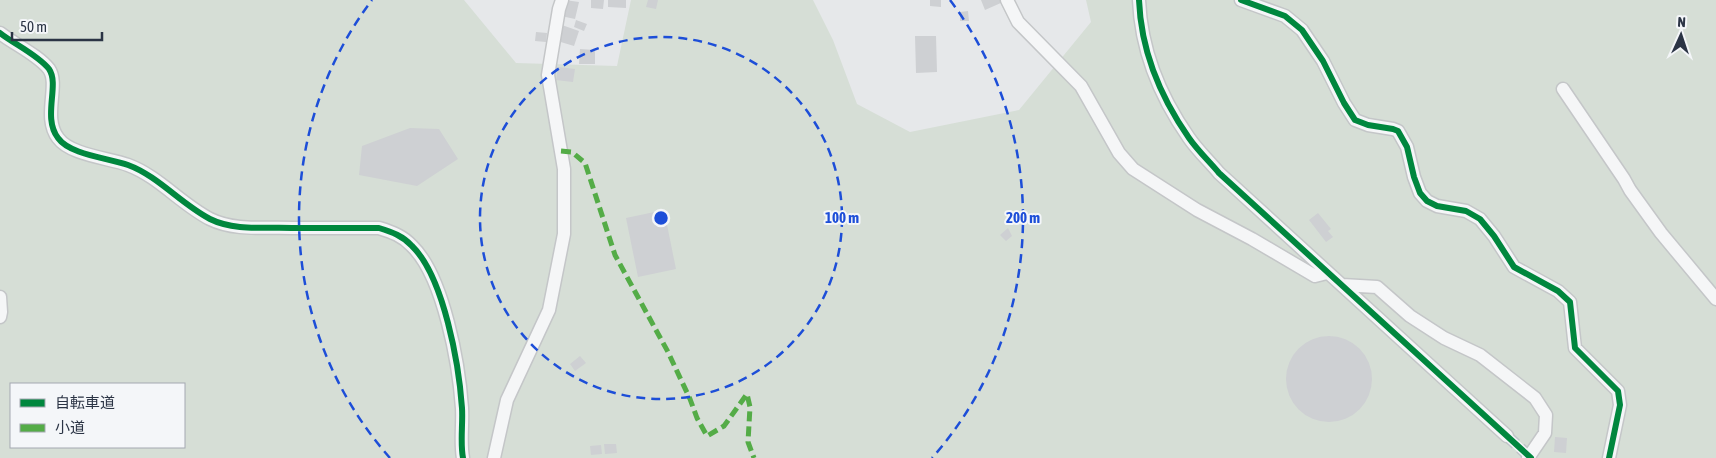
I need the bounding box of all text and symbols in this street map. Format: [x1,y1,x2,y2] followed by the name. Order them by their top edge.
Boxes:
[12,10,102,42] scale bar
[1656,10,1706,60] north arrow
[1677,14,1686,30] text: N
[20,18,47,35] text: 50 m
[652,209,670,227] centre of rings
[825,209,859,226] text: 100 m
[1006,209,1040,226] text: 200 m
[10,383,185,448] legend
[55,394,115,411] text: 自転車道
[55,419,85,436] text: 小道

